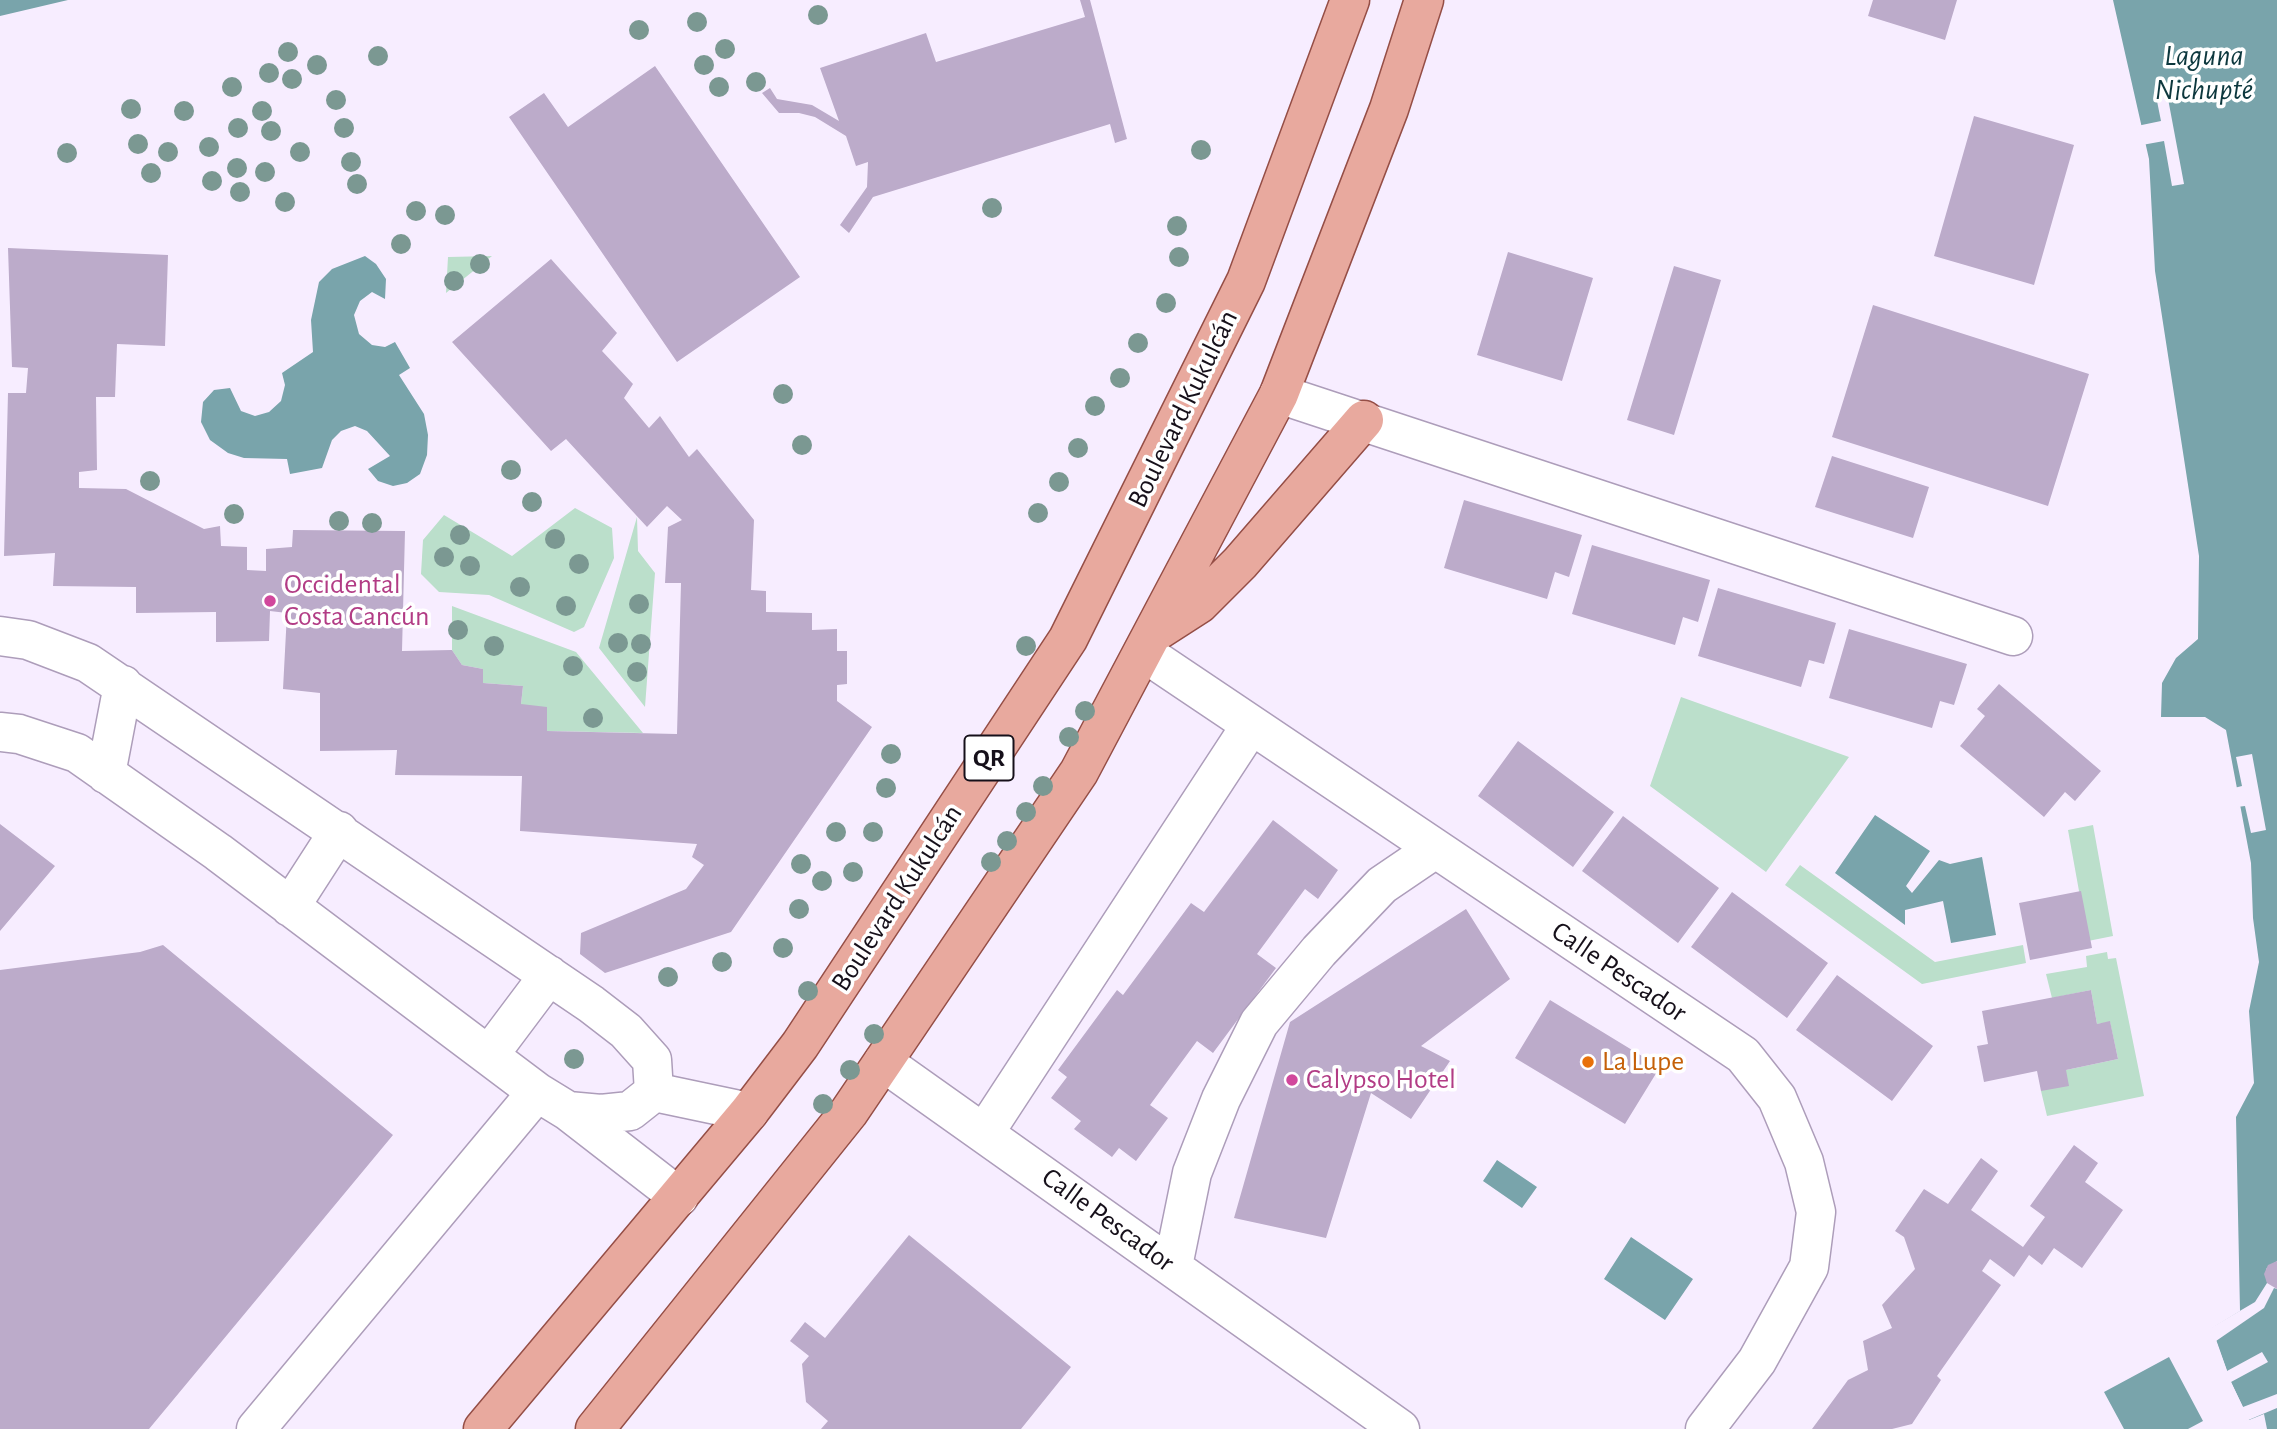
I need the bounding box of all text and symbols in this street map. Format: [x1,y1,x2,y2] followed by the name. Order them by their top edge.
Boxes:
[2155,38,2253,108] water label: Laguna Nichupté
[1121,305,1245,513] street label: Boulevard Kukulcán
[284,568,429,634] place label: Occidental Costa Cancún
[262,593,278,609] marker: Occidental Costa Cancún
[964,736,1014,780] road number: QR
[824,798,970,998] street label: Boulevard Kukulcán
[1545,914,1693,1030] street label: Calle Pescador
[1602,1045,1684,1079] place label: La Lupe
[1580,1054,1596,1070] marker: La Lupe
[1306,1063,1456,1097] place label: Calypso Hotel
[1284,1072,1300,1088] marker: Calypso Hotel
[1035,1161,1181,1279] street label: Calle Pescador

